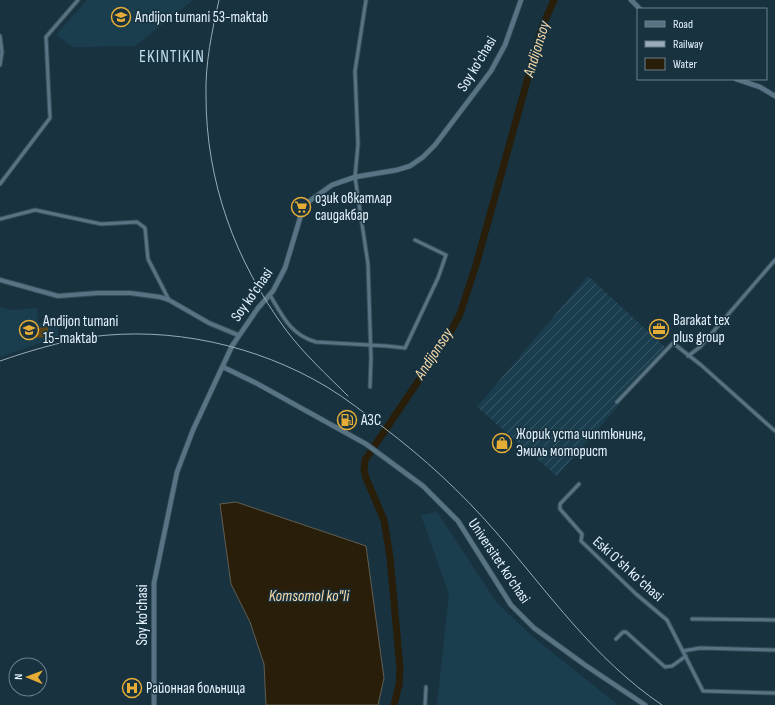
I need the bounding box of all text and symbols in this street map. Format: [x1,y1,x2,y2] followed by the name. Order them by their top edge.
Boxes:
[110,6,132,28] school or university icon: Andijon tumani 53-maktab
[134,8,268,27] place label: Andijon tumani 53-maktab
[637,8,767,80] legend
[673,17,693,32] text: Road
[519,18,555,80] water label: Andijonsoy
[453,33,501,95] street label: Soy ko'chasi
[673,37,704,52] text: Railway
[139,47,205,67] district label: EKINTIKIN
[673,57,697,72] text: Water
[315,189,392,225] place label: озик овкатлар саидакбар
[290,196,312,218] supermarket icon: озик овкатлар саидакбар
[227,264,277,325] street label: Soy ko'chasi
[673,311,730,347] place label: Barakat tex plus group
[42,312,118,348] place label: Andijon tumani 15-maktab
[648,318,670,340] office icon: Barakat tex plus group
[18,319,40,341] school or university icon: Andijon tumani 15-maktab
[410,324,458,384] water label: Andijonsoy
[336,409,358,431] fuel station icon: АЗС
[360,411,381,430] place label: АЗС
[516,425,646,461] place label: Жорик уста чиптюнинг, Эмиль моторист
[491,432,513,454] shop icon: Жорик уста чиптюнинг, Эмиль моторист
[464,515,535,607] street label: Universitet kо‘chasi
[589,532,668,606] street label: Eski Oʻsh koʻchasi
[133,584,152,646] street label: Soy ko'chasi
[269,587,350,606] water label: Komsomol ko"li
[8,657,48,697] north arrow
[12,674,25,680] text: N
[121,677,143,699] hospital icon: Районная больница
[146,679,245,698] place label: Районная больница

